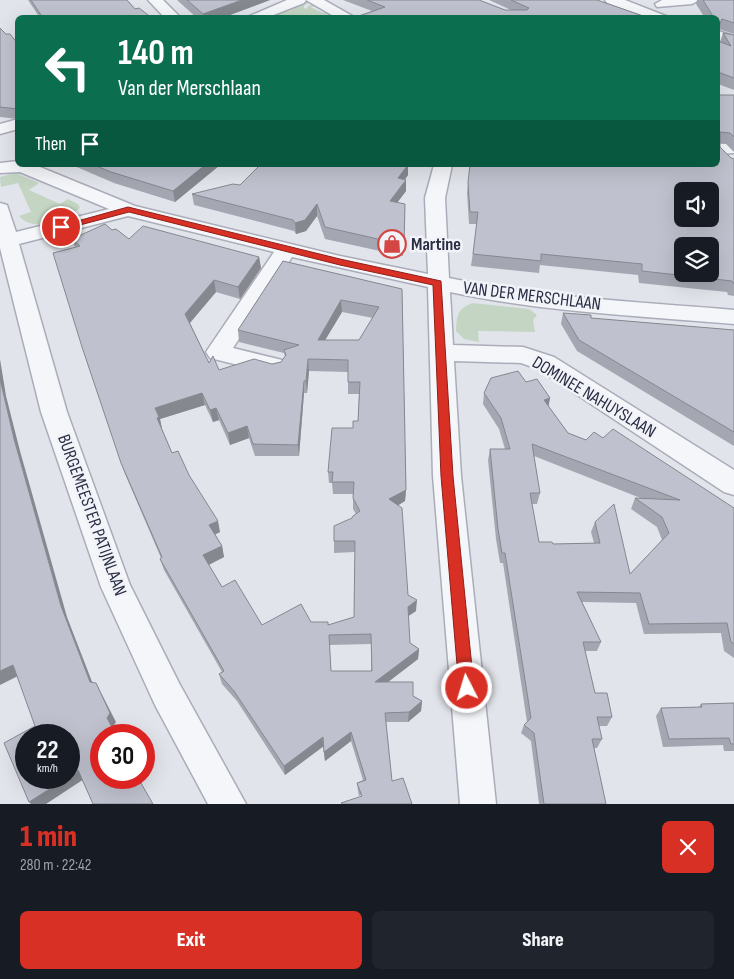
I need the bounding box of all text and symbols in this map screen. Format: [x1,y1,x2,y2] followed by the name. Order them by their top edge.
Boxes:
[118,32,194,75] text: 140 m
[35,35,100,100] icon: left
[118,75,261,102] text: Van der Merschlaan
[76,130,104,158] icon: arrive
[35,133,66,156] text: Then
[674,182,719,282] map controls
[674,182,719,227] button: sound
[40,206,82,248] pin
[47,213,75,241] icon: arrive
[377,229,407,259] shop icon: Martine
[411,234,461,255] place label: Martine
[674,237,719,282] button: layers
[462,277,602,315] street label: VAN DER MERSCHLAAN
[528,352,660,442] street label: DOMINEE NAHUYSLAAN
[53,431,131,599] street label: BURGEMEESTER PATIJNLAAN
[440,661,492,713] position arrow
[90,724,155,789] speed limit sign: 30
[37,735,58,766] text: 22
[37,761,58,776] text: km/h
[20,819,77,855] text: 1 min
[662,821,714,873] button: close
[20,856,91,875] text: 280 m · 22:42
[20,911,362,969] button: Exit
[372,911,714,969] button: Share

